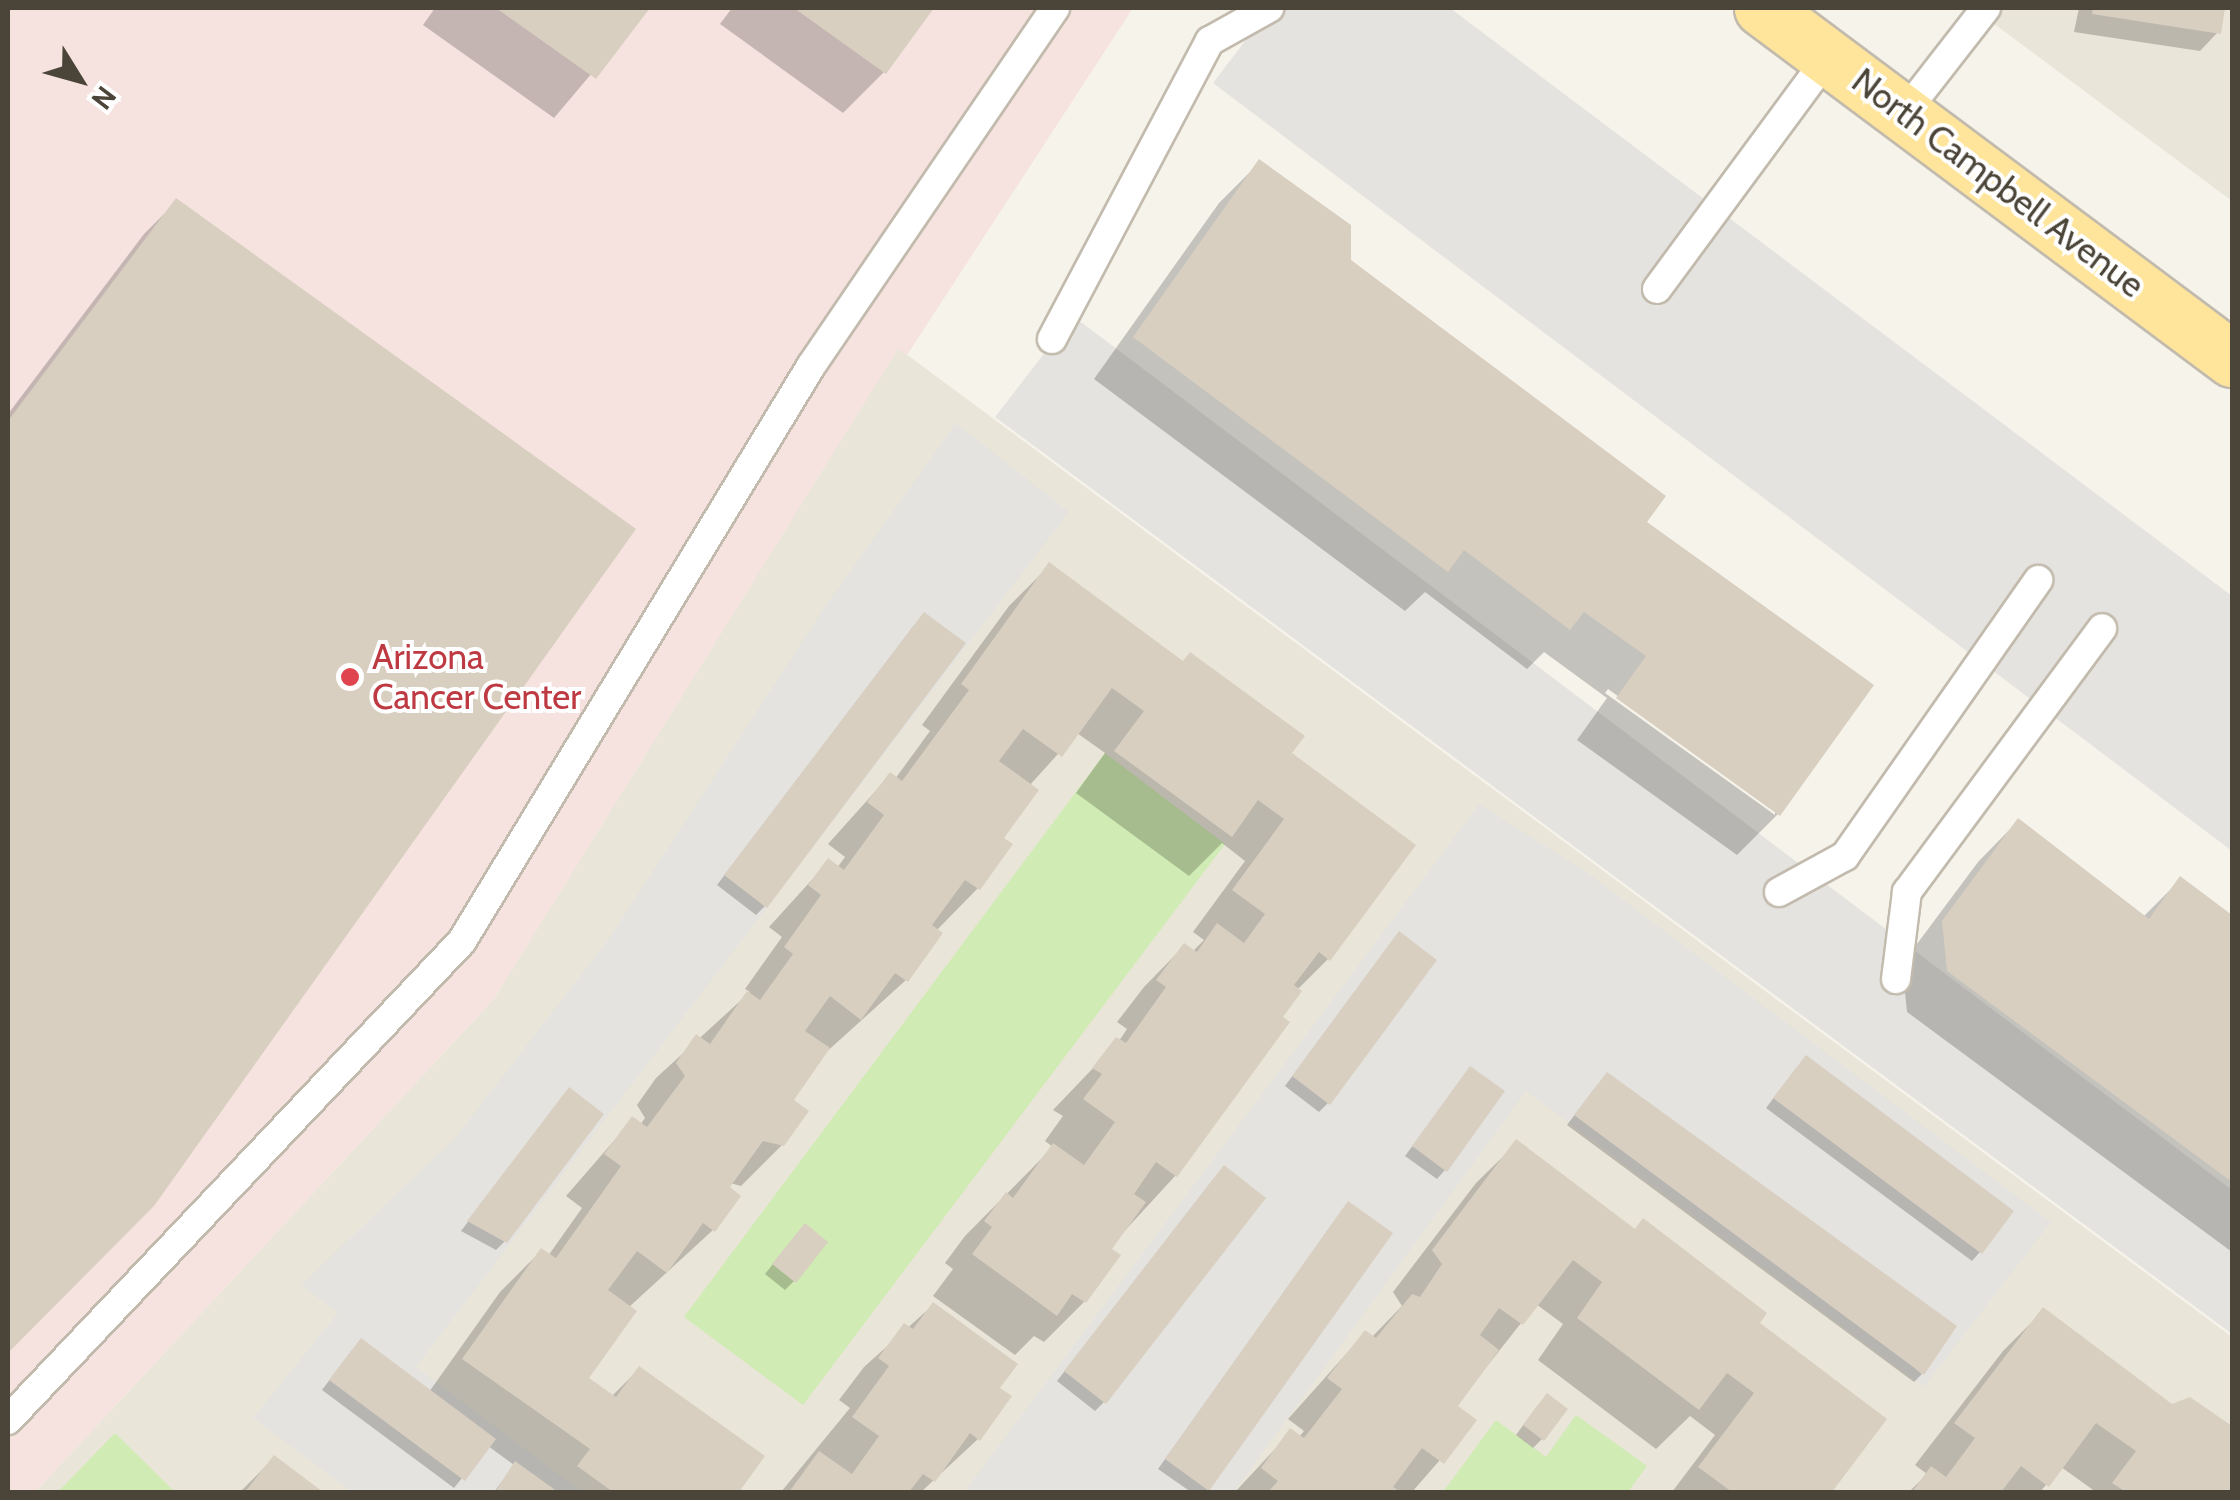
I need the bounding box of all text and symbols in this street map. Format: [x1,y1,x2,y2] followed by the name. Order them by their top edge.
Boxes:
[30,30,130,130] north arrow
[1844,60,2152,306] street label: North Campbell Avenue
[84,80,123,116] text: N
[372,636,581,718] place label: Arizona Cancer Center
[337,664,363,690] marker: Arizona Cancer Center

